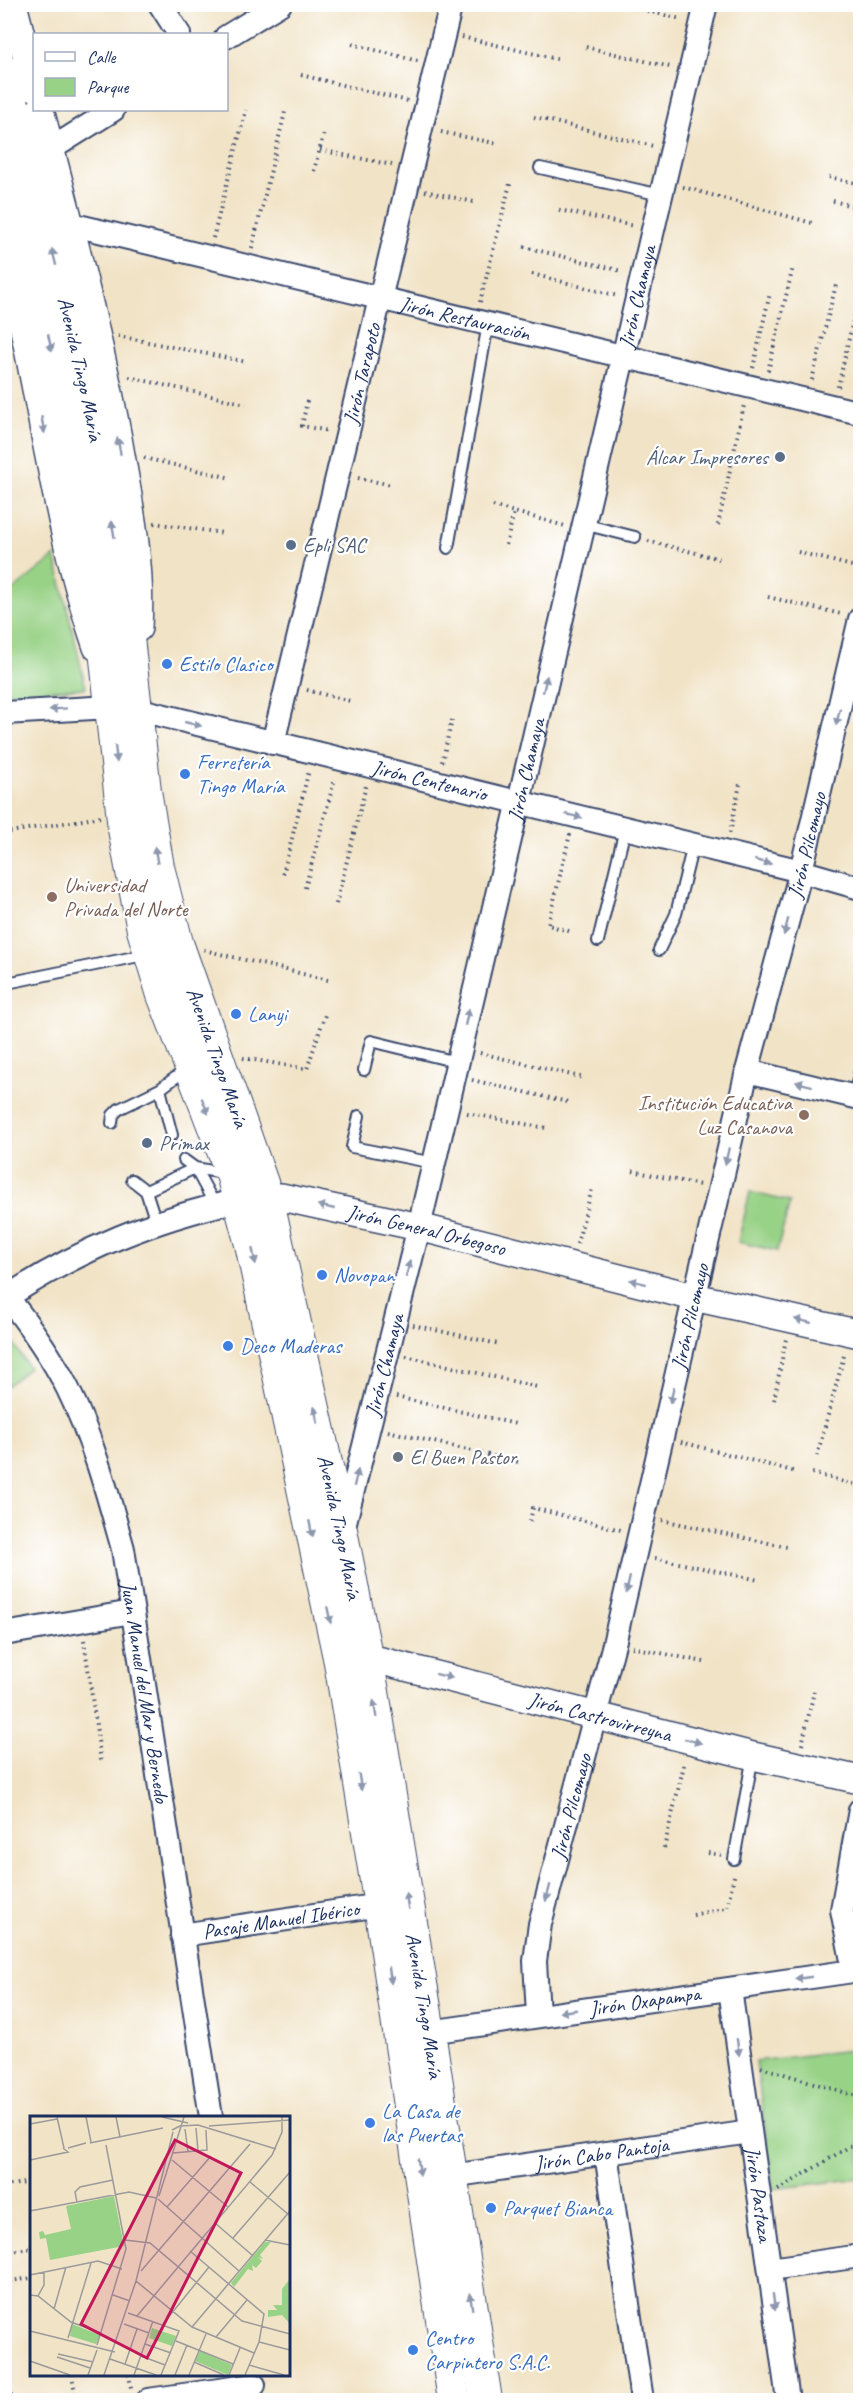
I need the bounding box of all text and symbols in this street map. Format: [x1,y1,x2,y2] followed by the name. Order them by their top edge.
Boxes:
[33,33,228,111] legend
[87,46,116,68] text: Calle
[87,76,129,98] text: Parque
[612,240,662,352] street label: Jirón Chamaya
[49,247,58,265] one-way arrow
[396,290,533,347] street label: Jirón Restauración
[52,294,109,445] street label: Avenida Tingo María
[337,319,387,428] street label: Jirón Tarapoto
[46,334,56,352] one-way arrow
[39,416,48,435] one-way arrow
[114,436,123,455] one-way arrow
[646,444,770,470] place label: Álcar Impresores
[773,450,787,464] marker: Álcar Impresores
[108,520,117,539] one-way arrow
[303,532,368,558] place label: Epli SAC
[284,538,298,552] marker: Epli SAC
[179,651,275,677] place label: Estilo Clasico
[160,657,174,671] marker: Estilo Clasico
[540,675,550,694] one-way arrow
[48,704,67,714] one-way arrow
[832,708,842,726] one-way arrow
[501,714,551,825] street label: Jirón Chamaya
[183,720,202,730] one-way arrow
[111,745,121,764] one-way arrow
[197,749,286,799] place label: Ferretería Tingo María
[368,754,492,808] street label: Jirón Centenario
[178,767,192,781] marker: Ferretería Tingo María
[781,788,832,902] street label: Jirón Pilcomayo
[565,812,583,822] one-way arrow
[151,845,160,864] one-way arrow
[754,858,773,868] one-way arrow
[64,872,189,922] place label: Universidad Privada del Norte
[45,890,59,904] marker: Universidad Privada del Norte
[781,917,791,936] one-way arrow
[181,984,255,1133] street label: Avenida Tingo María
[248,1001,290,1027] place label: Lanyi
[229,1007,243,1021] marker: Lanyi
[463,1008,473,1027] one-way arrow
[794,1079,813,1089] one-way arrow
[638,1090,794,1140] place label: Institución Educativa Luz Casanova
[201,1097,210,1115] one-way arrow
[797,1108,811,1122] marker: Institución Educativa Luz Casanova
[159,1130,211,1156] place label: Primax
[140,1136,154,1150] marker: Primax
[722,1147,731,1166] one-way arrow
[344,1199,510,1262] street label: Jirón General Orbegoso
[316,1202,335,1211] one-way arrow
[249,1247,259,1266] one-way arrow
[404,1259,414,1278] one-way arrow
[665,1260,715,1373] street label: Jirón Pilcomayo
[334,1262,396,1288] place label: Novopan
[315,1268,329,1282] marker: Novopan
[628,1277,647,1287] one-way arrow
[359,1309,410,1420] street label: Jirón Chamaya
[794,1315,813,1325] one-way arrow
[240,1333,343,1359] place label: Deco Maderas
[221,1339,235,1353] marker: Deco Maderas
[666,1385,676,1404] one-way arrow
[310,1405,320,1424] one-way arrow
[410,1444,518,1470] place label: El Buen Pastor
[391,1450,405,1464] marker: El Buen Pastor
[312,1452,368,1603] street label: Avenida Tingo María
[351,1469,361,1487] one-way arrow
[307,1520,316,1539] one-way arrow
[623,1575,632,1594] one-way arrow
[115,1579,175,1806] street label: Juan Manuel del Mar y Bernedo
[325,1606,335,1625] one-way arrow
[435,1672,453,1681] one-way arrow
[525,1686,676,1748] street label: Jirón Castrovirreyna
[371,1699,380,1718] one-way arrow
[684,1736,702,1746] one-way arrow
[544,1749,598,1863] street label: Jirón Pilcomayo
[355,1773,364,1792] one-way arrow
[543,1884,552,1902] one-way arrow
[403,1892,412,1911] one-way arrow
[201,1895,363,1945] street label: Pasaje Manuel Ibérico
[400,1931,449,2082] street label: Avenida Tingo María
[386,1965,395,1984] one-way arrow
[793,1974,812,1983] one-way arrow
[587,1980,704,2022] street label: Jirón Oxapampa
[558,2007,577,2016] one-way arrow
[733,2037,742,2056] one-way arrow
[382,2098,464,2148] place label: La Casa de las Puertas
[30,2116,290,2375] inset map
[363,2116,377,2130] marker: La Casa de las Puertas
[532,2131,672,2177] street label: Jirón Cabo Pantoja
[739,2144,779,2246] street label: Jirón Pastaza
[414,2158,423,2177] one-way arrow
[503,2195,614,2221] place label: Parquet Bianca
[484,2201,498,2215] marker: Parquet Bianca
[466,2292,475,2311] one-way arrow
[770,2293,779,2312] one-way arrow
[425,2325,551,2375] place label: Centro Carpintero S.A.C.
[406,2343,420,2357] marker: Centro Carpintero S.A.C.

